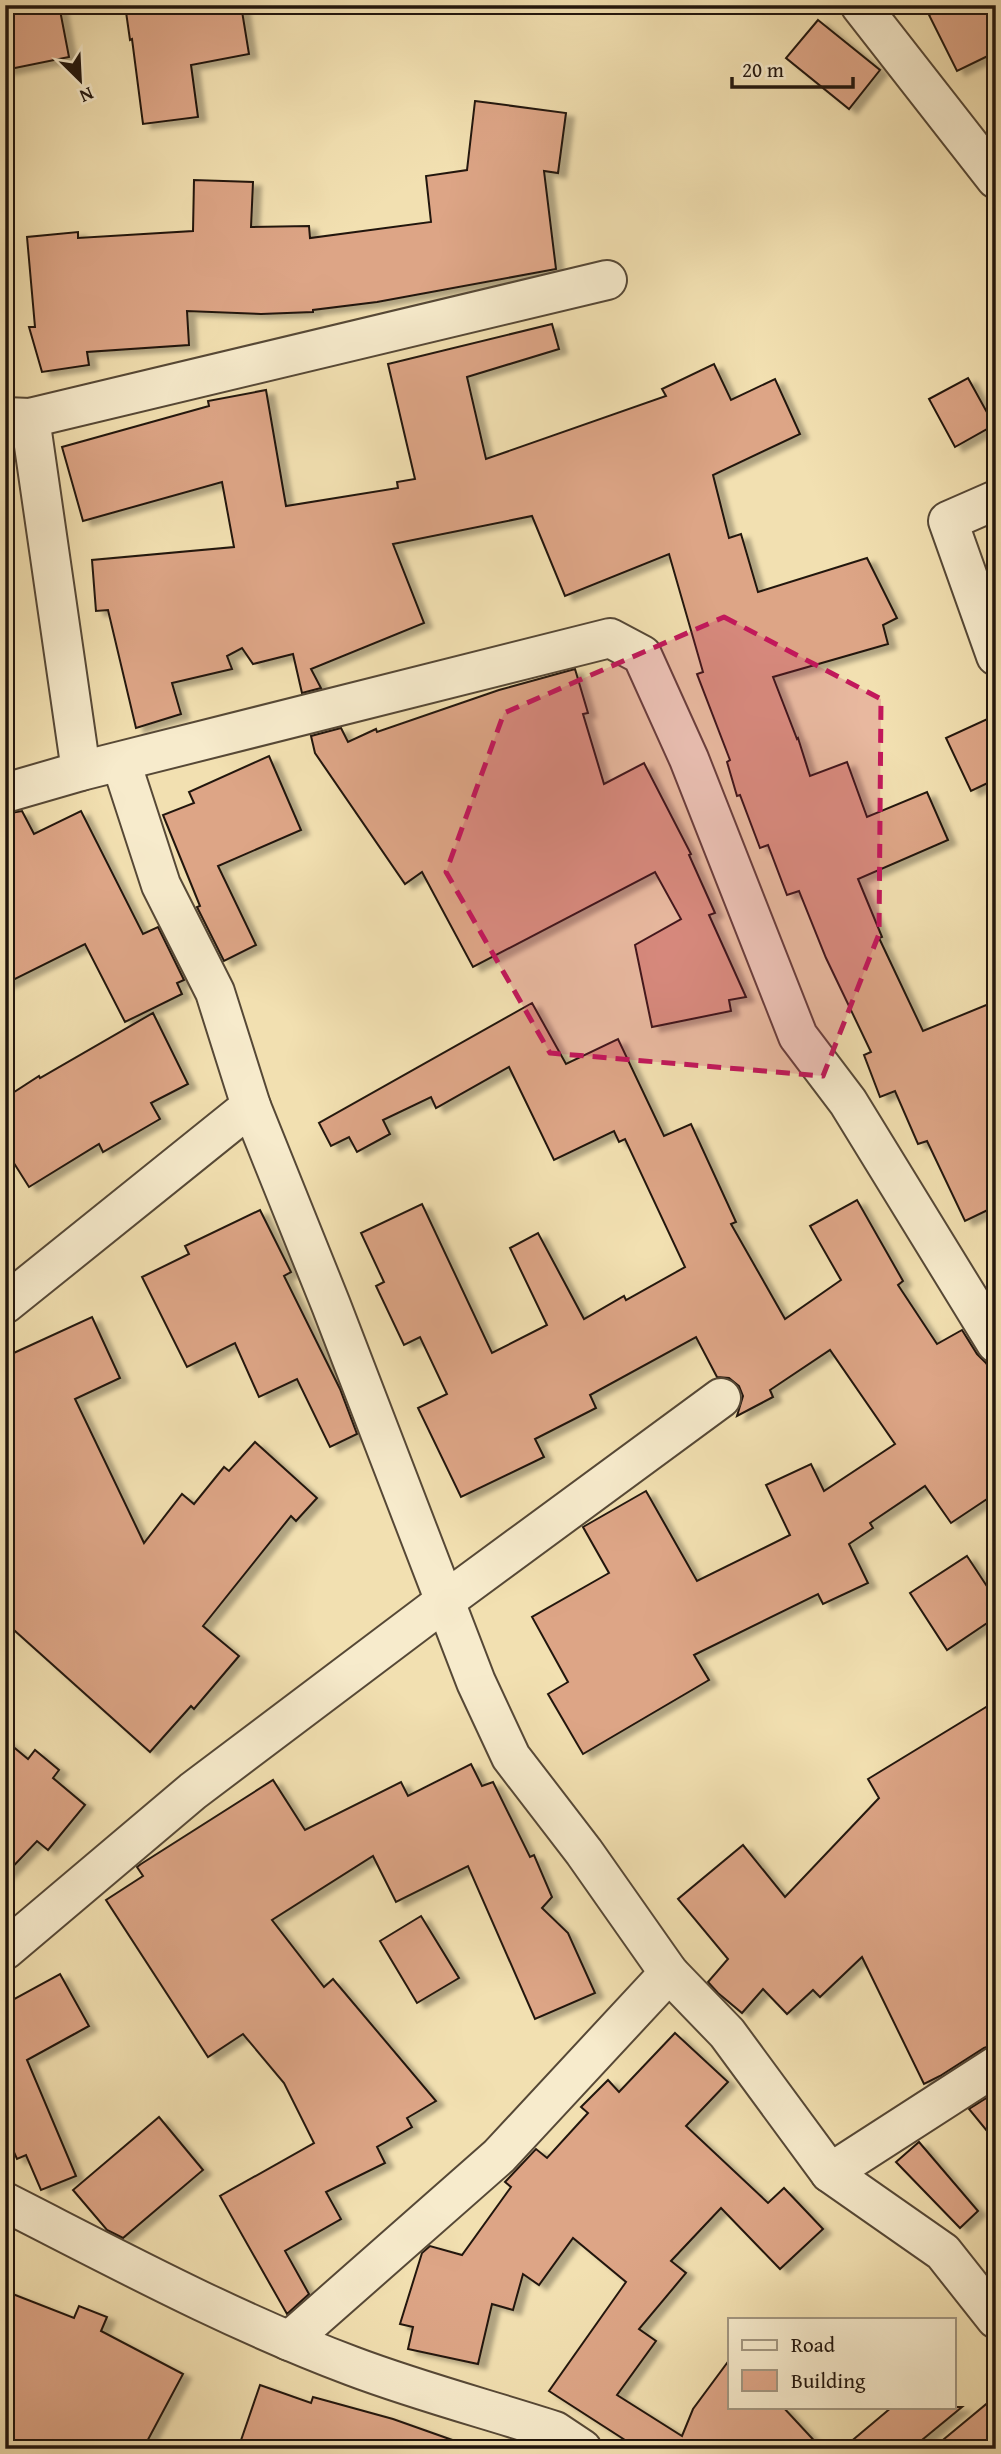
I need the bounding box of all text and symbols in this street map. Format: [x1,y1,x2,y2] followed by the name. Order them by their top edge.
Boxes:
[46,46,116,116] north arrow
[732,46,852,90] scale bar
[742,54,784,85] text: 20 m
[75,80,98,111] text: N
[728,2318,956,2408] legend
[791,2329,836,2360] text: Road
[791,2365,866,2396] text: Building

